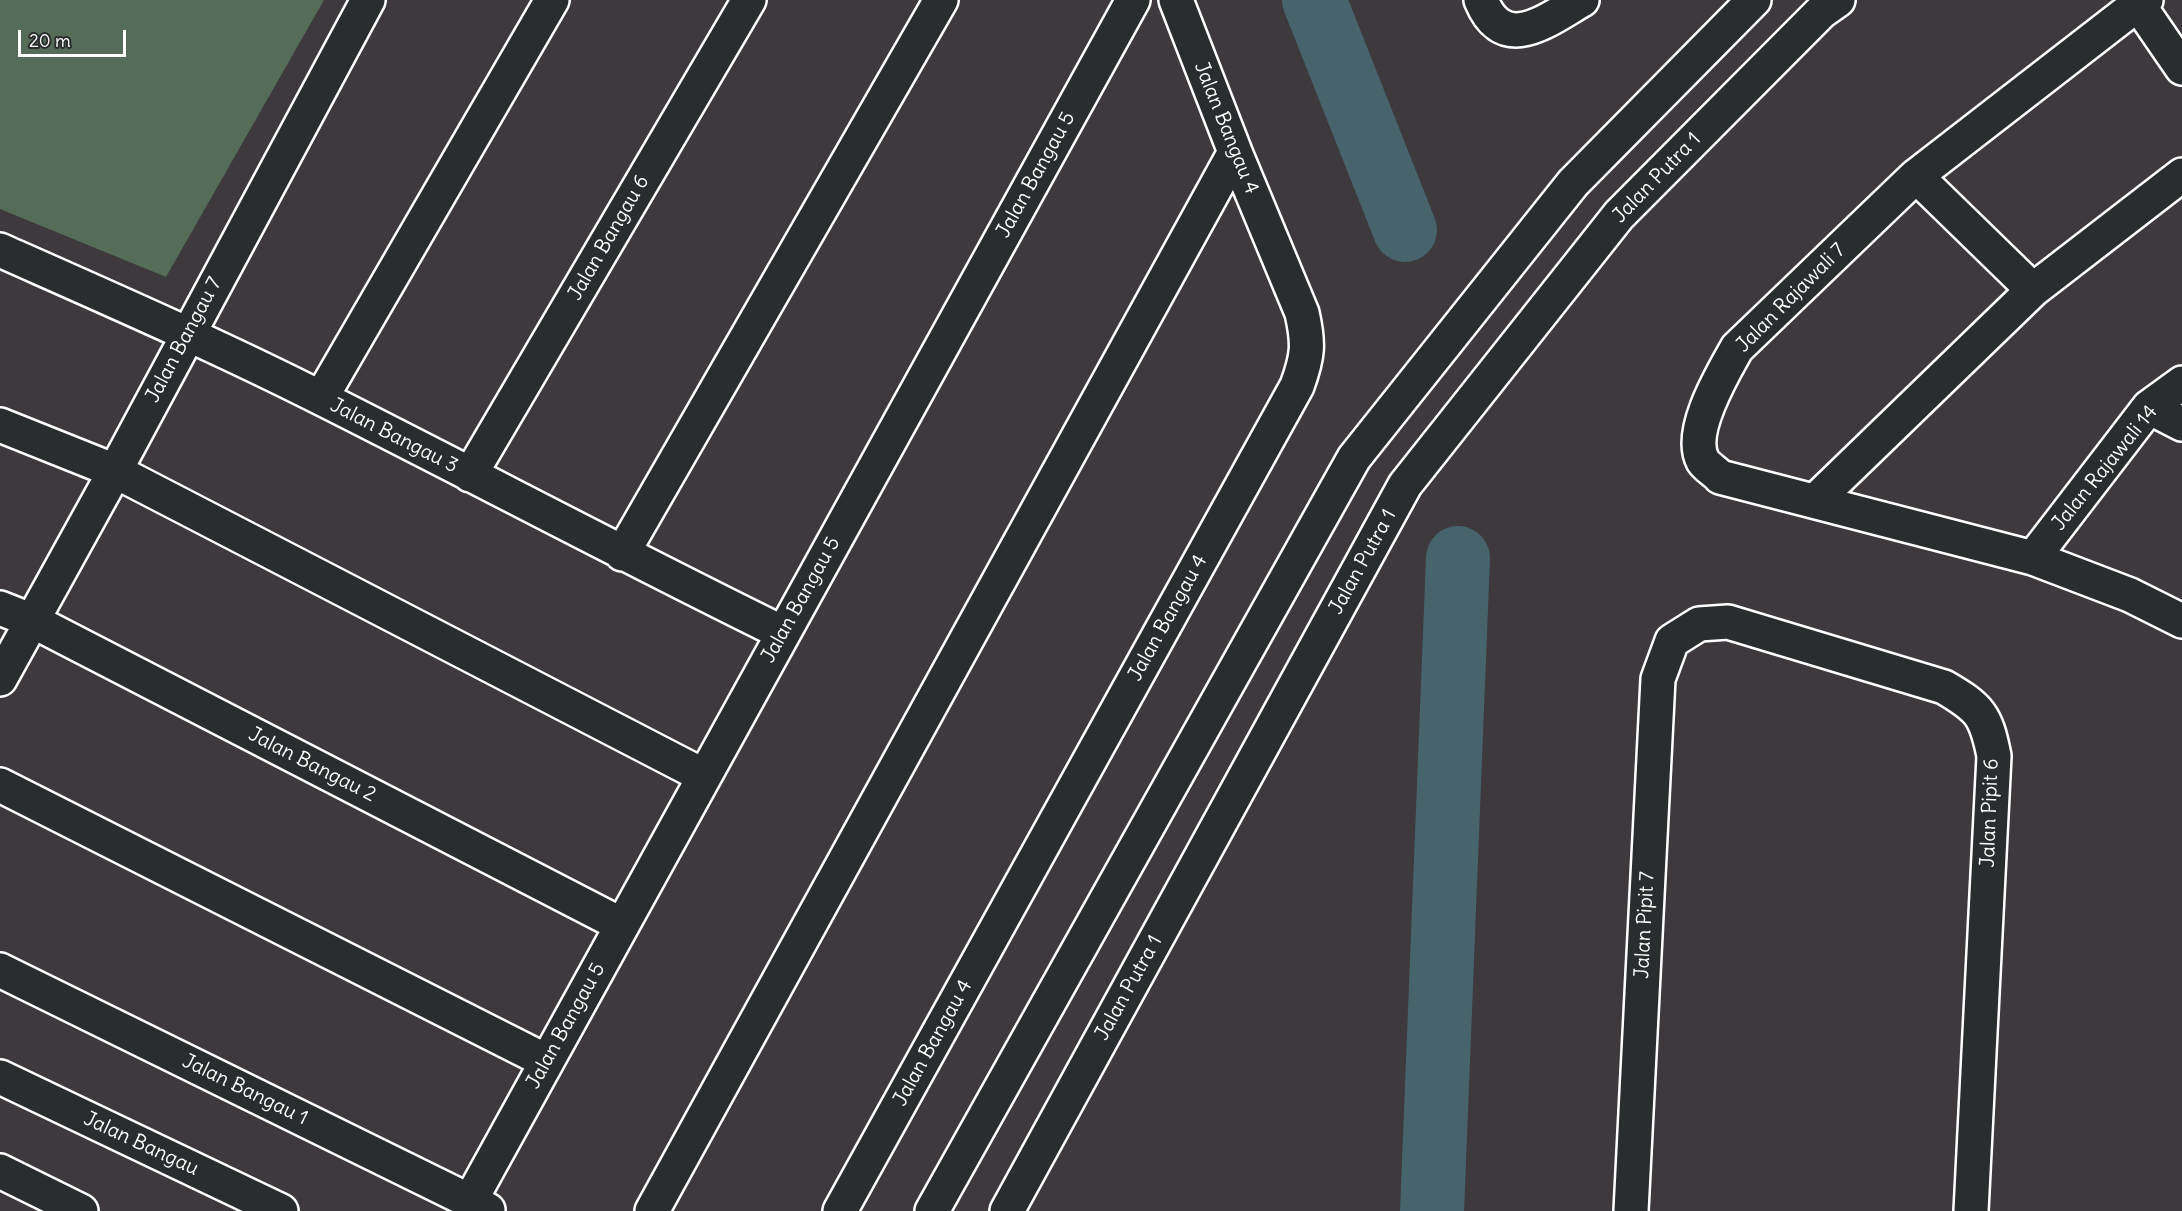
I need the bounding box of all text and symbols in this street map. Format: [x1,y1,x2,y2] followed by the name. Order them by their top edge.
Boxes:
[21,18,129,56] scale bar
[29,29,71,52] text: 20 m
[1189,58,1263,198] street label: Jalan Bangau 4
[991,108,1081,242] street label: Jalan Bangau 5
[1608,128,1706,228] street label: Jalan Putra 1
[564,171,654,305] street label: Jalan Bangau 6
[1731,238,1851,358] street label: Jalan Rajawali 7
[141,273,227,407] street label: Jalan Bangau 7
[326,393,462,479] street label: Jalan Bangau 3
[2047,401,2163,535] street label: Jalan Rajawali 14
[1324,505,1402,619] street label: Jalan Putra 1
[756,533,846,667] street label: Jalan Bangau 5
[1123,551,1213,685] street label: Jalan Bangau 4
[244,723,380,807] street label: Jalan Bangau 2
[1976,758,2004,868] street label: Jalan Pipit 6
[1630,871,1660,979] street label: Jalan Pipit 7
[1090,931,1168,1045] street label: Jalan Putra 1
[521,959,611,1093] street label: Jalan Bangau 5
[888,976,978,1110] street label: Jalan Bangau 4
[178,1049,312,1131] street label: Jalan Bangau 1
[80,1107,202,1181] street label: Jalan Bangau

